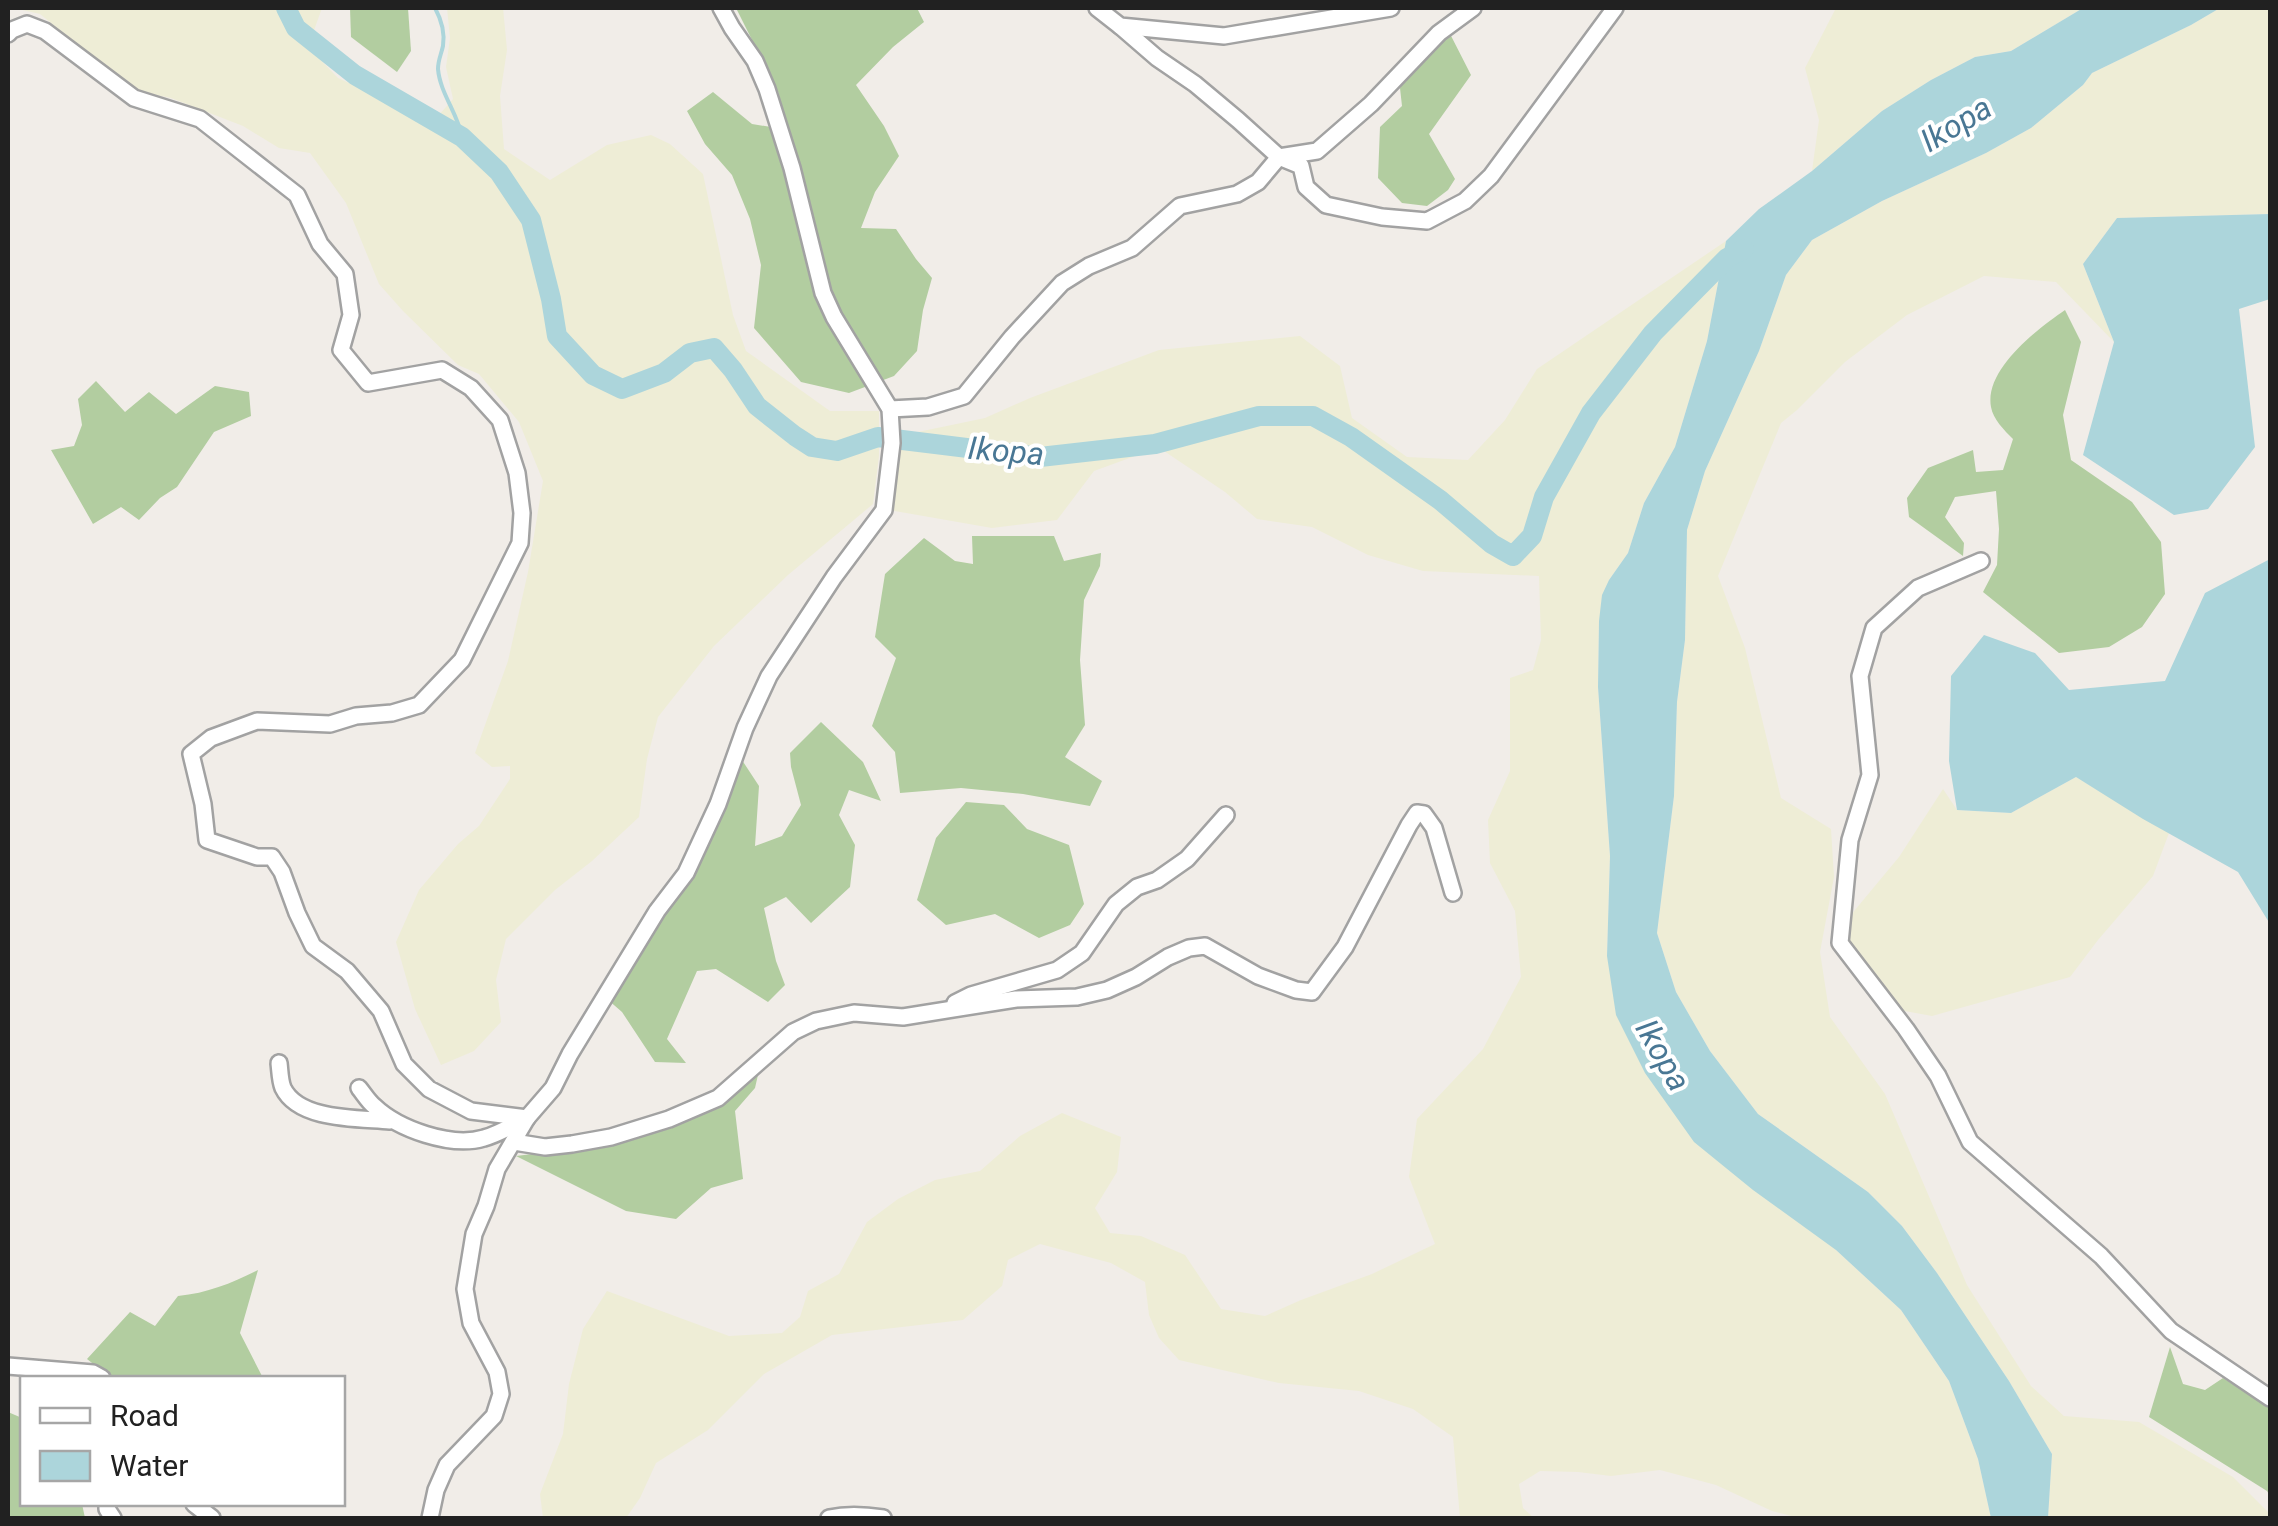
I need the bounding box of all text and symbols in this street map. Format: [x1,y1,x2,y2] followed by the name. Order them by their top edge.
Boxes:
[1914,88,1998,160] water label: Ikopa
[966,429,1046,473] water label: Ikopa
[1627,1013,1699,1097] water label: Ikopa
[20,1376,345,1506] legend
[110,1398,179,1433] text: Road
[110,1448,188,1483] text: Water

